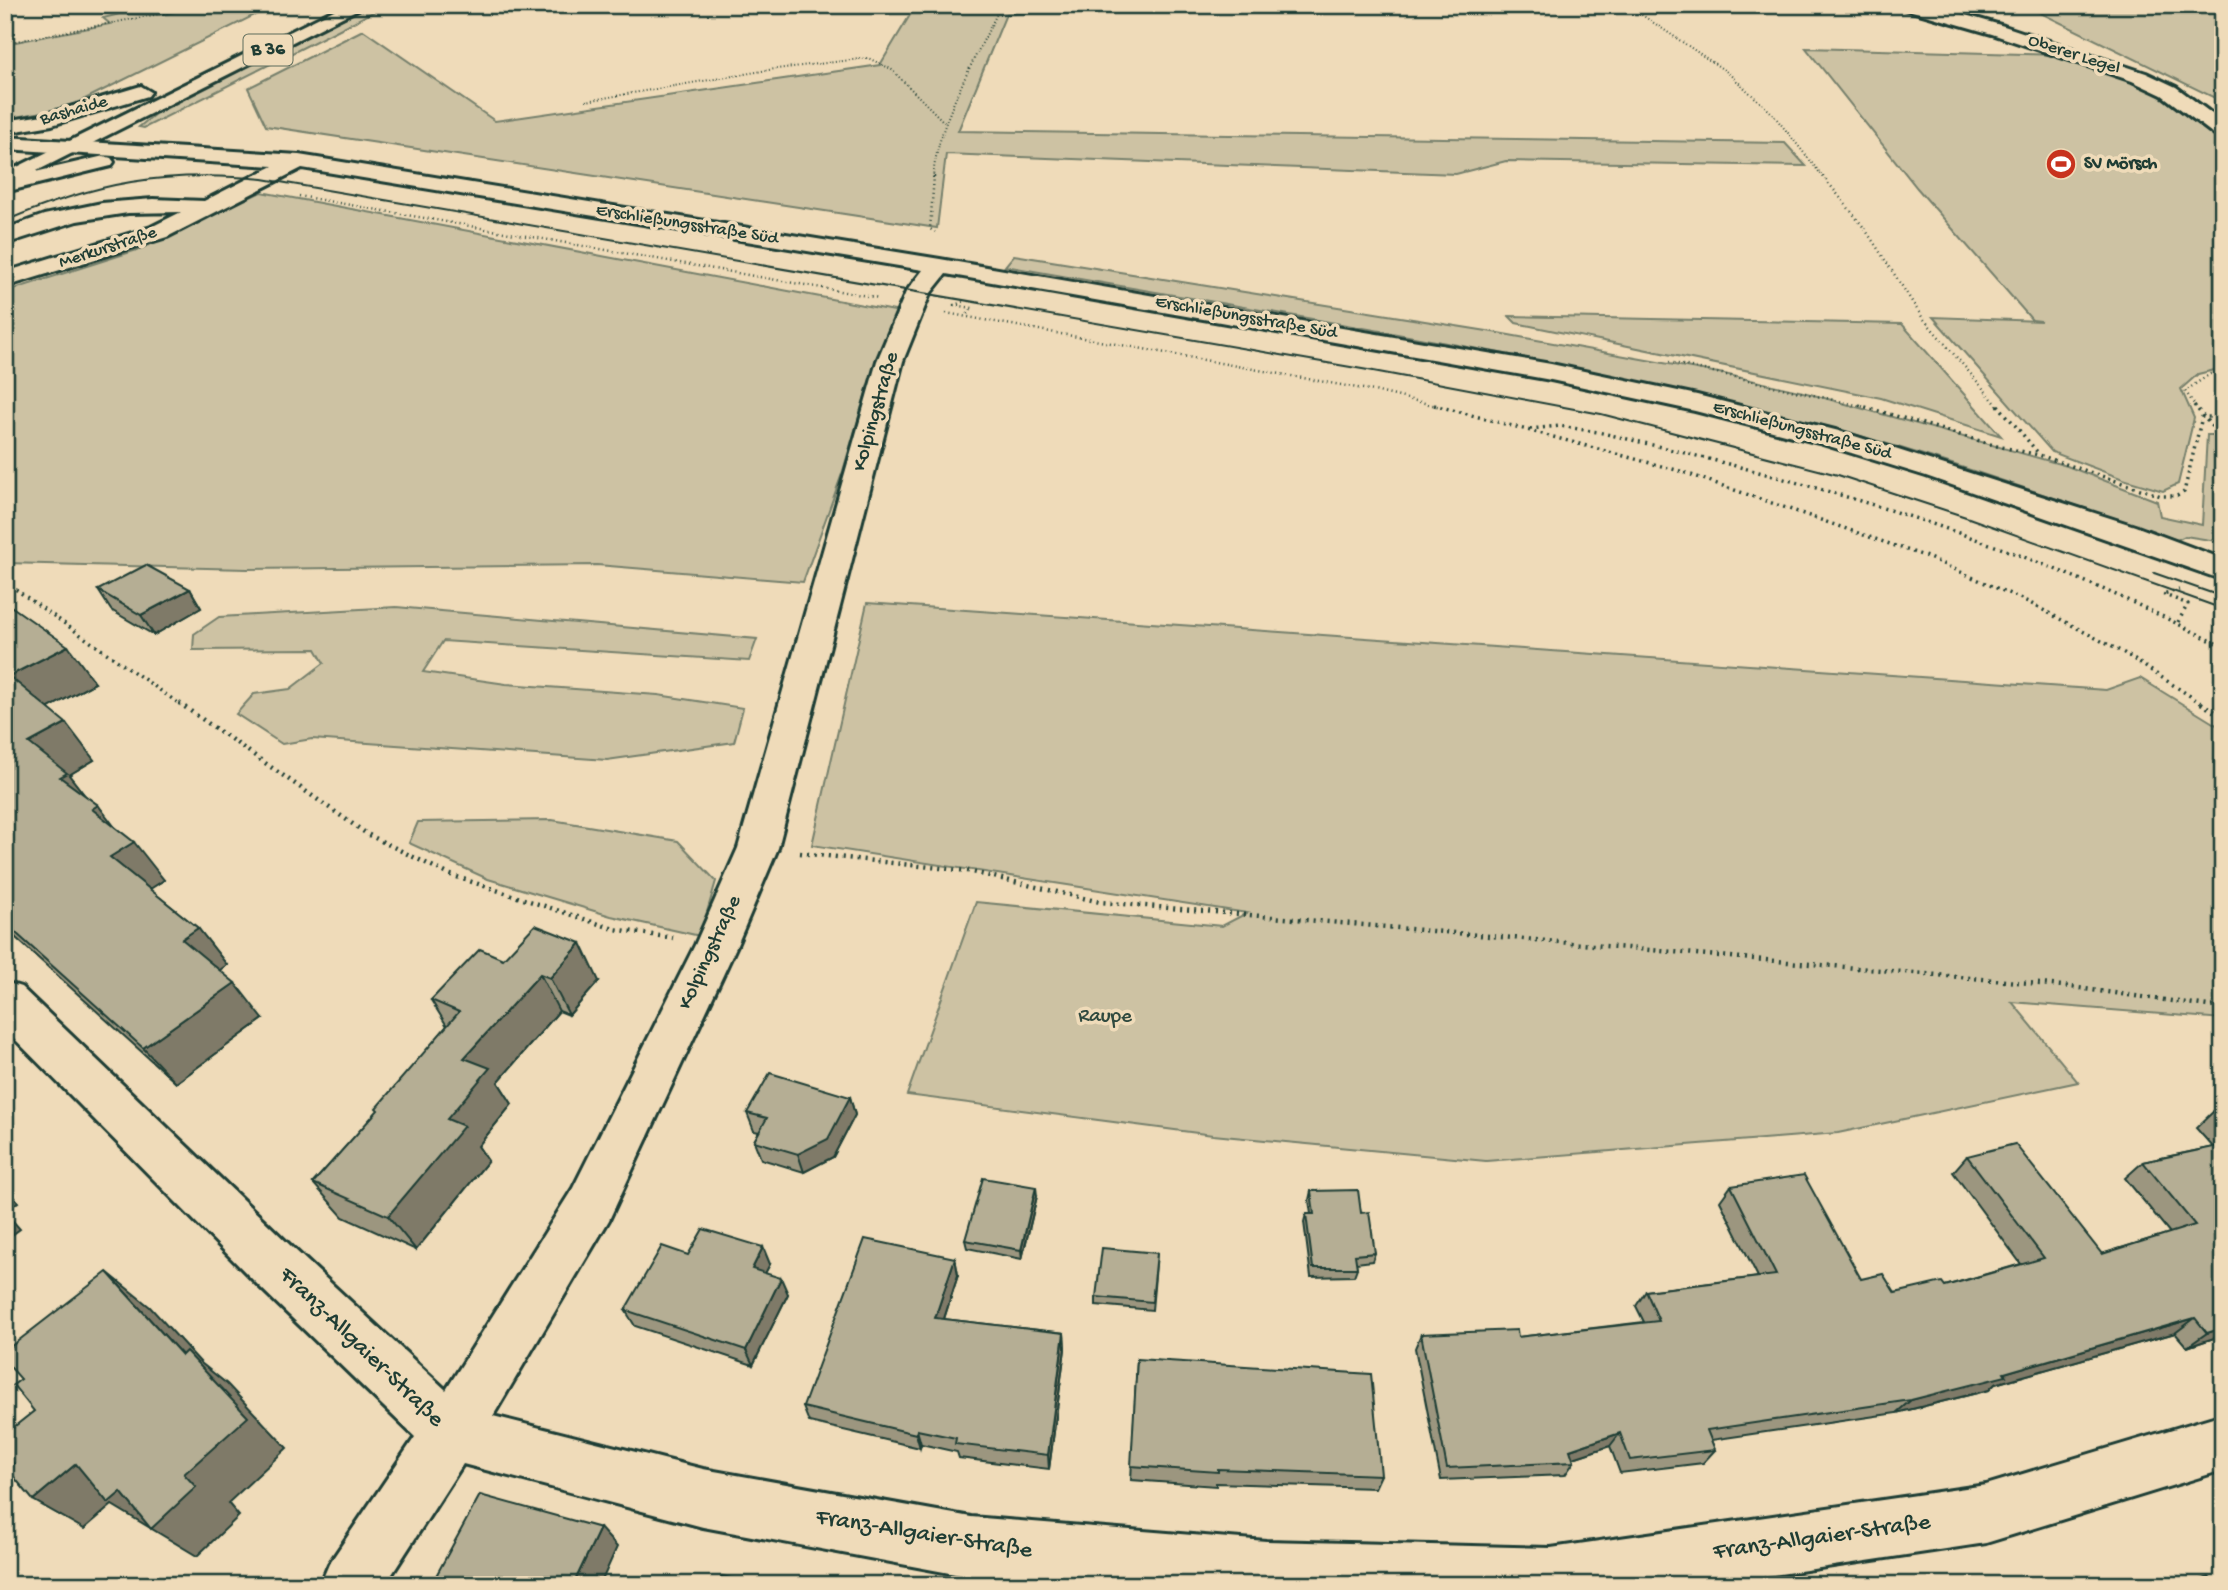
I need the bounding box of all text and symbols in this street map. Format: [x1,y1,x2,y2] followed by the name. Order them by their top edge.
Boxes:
[2025,30,2123,80] street label: Oberer Legel
[244,34,292,66] road number: B 36
[37,91,111,131] street label: Bashaide
[2044,147,2078,181] sports icon: SV Mörsch
[2084,154,2158,175] place label: SV Mörsch
[594,200,781,250] street label: Erschließungsstraße Süd
[56,222,160,274] street label: Merkurstraße
[1154,292,1340,345] street label: Erschließungsstraße Süd
[848,348,906,475] street label: Kolpingstraße
[1710,397,1895,465] street label: Erschließungsstraße Süd
[674,891,749,1014] street label: Kolpingstraße
[1078,1005,1133,1030] park label: Raupe
[272,1261,450,1435] street label: Franz-Allgaier-Straße
[813,1503,1035,1567] street label: Franz-Allgaier-Straße
[1711,1508,1933,1568] street label: Franz-Allgaier-Straße

